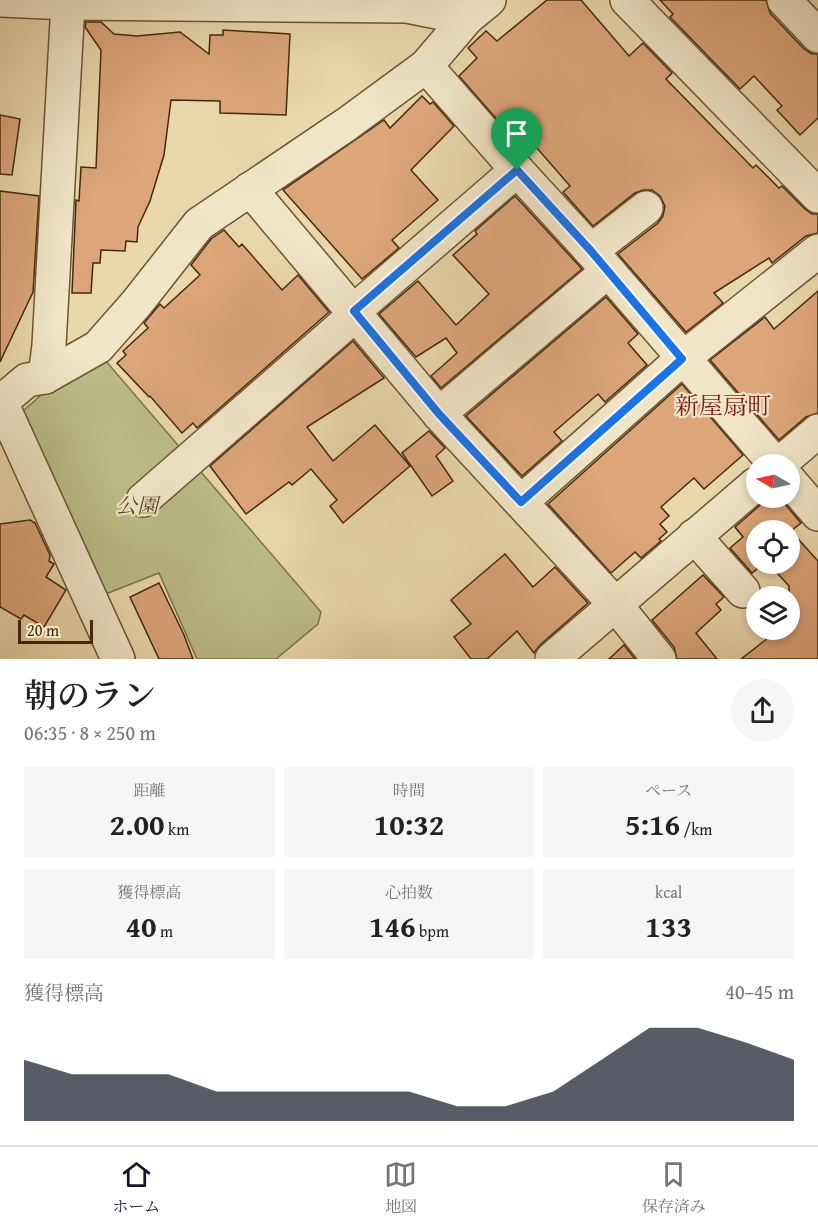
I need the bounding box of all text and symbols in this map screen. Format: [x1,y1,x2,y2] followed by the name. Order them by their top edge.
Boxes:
[491,108,542,170] pin
[500,117,533,150] icon: arrive
[675,388,771,423] district label: 新屋扇町
[746,454,800,508] north arrow
[746,454,800,640] map controls
[116,490,161,521] park label: 公園
[746,520,800,574] button: locate
[746,586,800,640] button: layers
[18,617,93,644] scale bar
[27,618,59,642] text: 20 m
[24,671,156,719] text: 朝のラン
[731,679,794,742] button: share
[24,718,156,747] text: 06:35 · 8 × 250 m
[133,778,165,802] text: 距離
[393,778,425,802] text: 時間
[645,778,692,802] text: ペース
[109,802,165,846] text: 2.00
[374,802,444,846] text: 10:32
[625,802,680,846] text: 5:16
[165,817,189,841] text: km
[680,817,712,841] text: /km
[117,880,181,904] text: 獲得標高
[385,880,433,904] text: 心拍数
[655,880,682,904] text: kcal
[125,904,157,948] text: 40
[369,904,416,948] text: 146
[645,904,692,948] text: 133
[157,919,173,943] text: m
[416,919,449,943] text: bpm
[725,977,794,1006] text: 40–45 m
[24,978,104,1007] text: 獲得標高
[112,1158,160,1218] tab: ホーム
[384,1158,417,1218] tab: 地図
[642,1158,706,1218] tab: 保存済み

